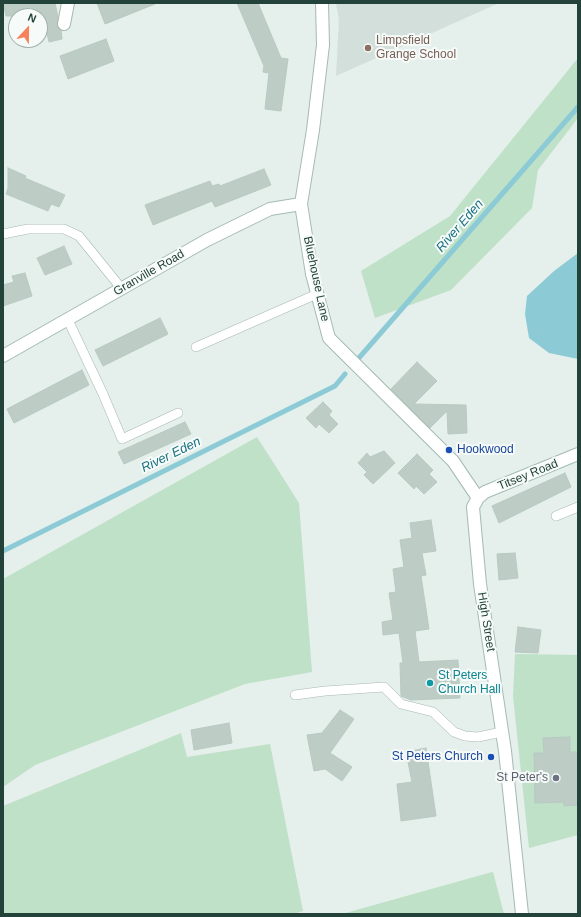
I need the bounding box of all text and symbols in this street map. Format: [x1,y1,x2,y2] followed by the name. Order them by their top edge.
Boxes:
[8,8,48,48] north arrow
[26,11,38,25] text: N
[376,34,456,62] place label: Limpsfield Grange School
[363,43,373,53] marker: Limpsfield Grange School
[433,197,487,255] water label: River Eden
[300,235,332,323] street label: Bluehouse Lane
[111,247,187,299] street label: Granville Road
[139,434,203,476] water label: River Eden
[457,443,514,457] place label: Hookwood
[444,445,454,455] marker: Hookwood
[496,456,560,494] street label: Titsey Road
[474,591,498,653] street label: High Street
[438,669,501,697] place label: St Peters Church Hall
[425,678,435,688] marker: St Peters Church Hall
[392,750,483,764] place label: St Peters Church
[486,752,496,762] marker: St Peters Church
[496,771,548,785] place label: St Peter's
[551,773,561,783] marker: St Peter's

